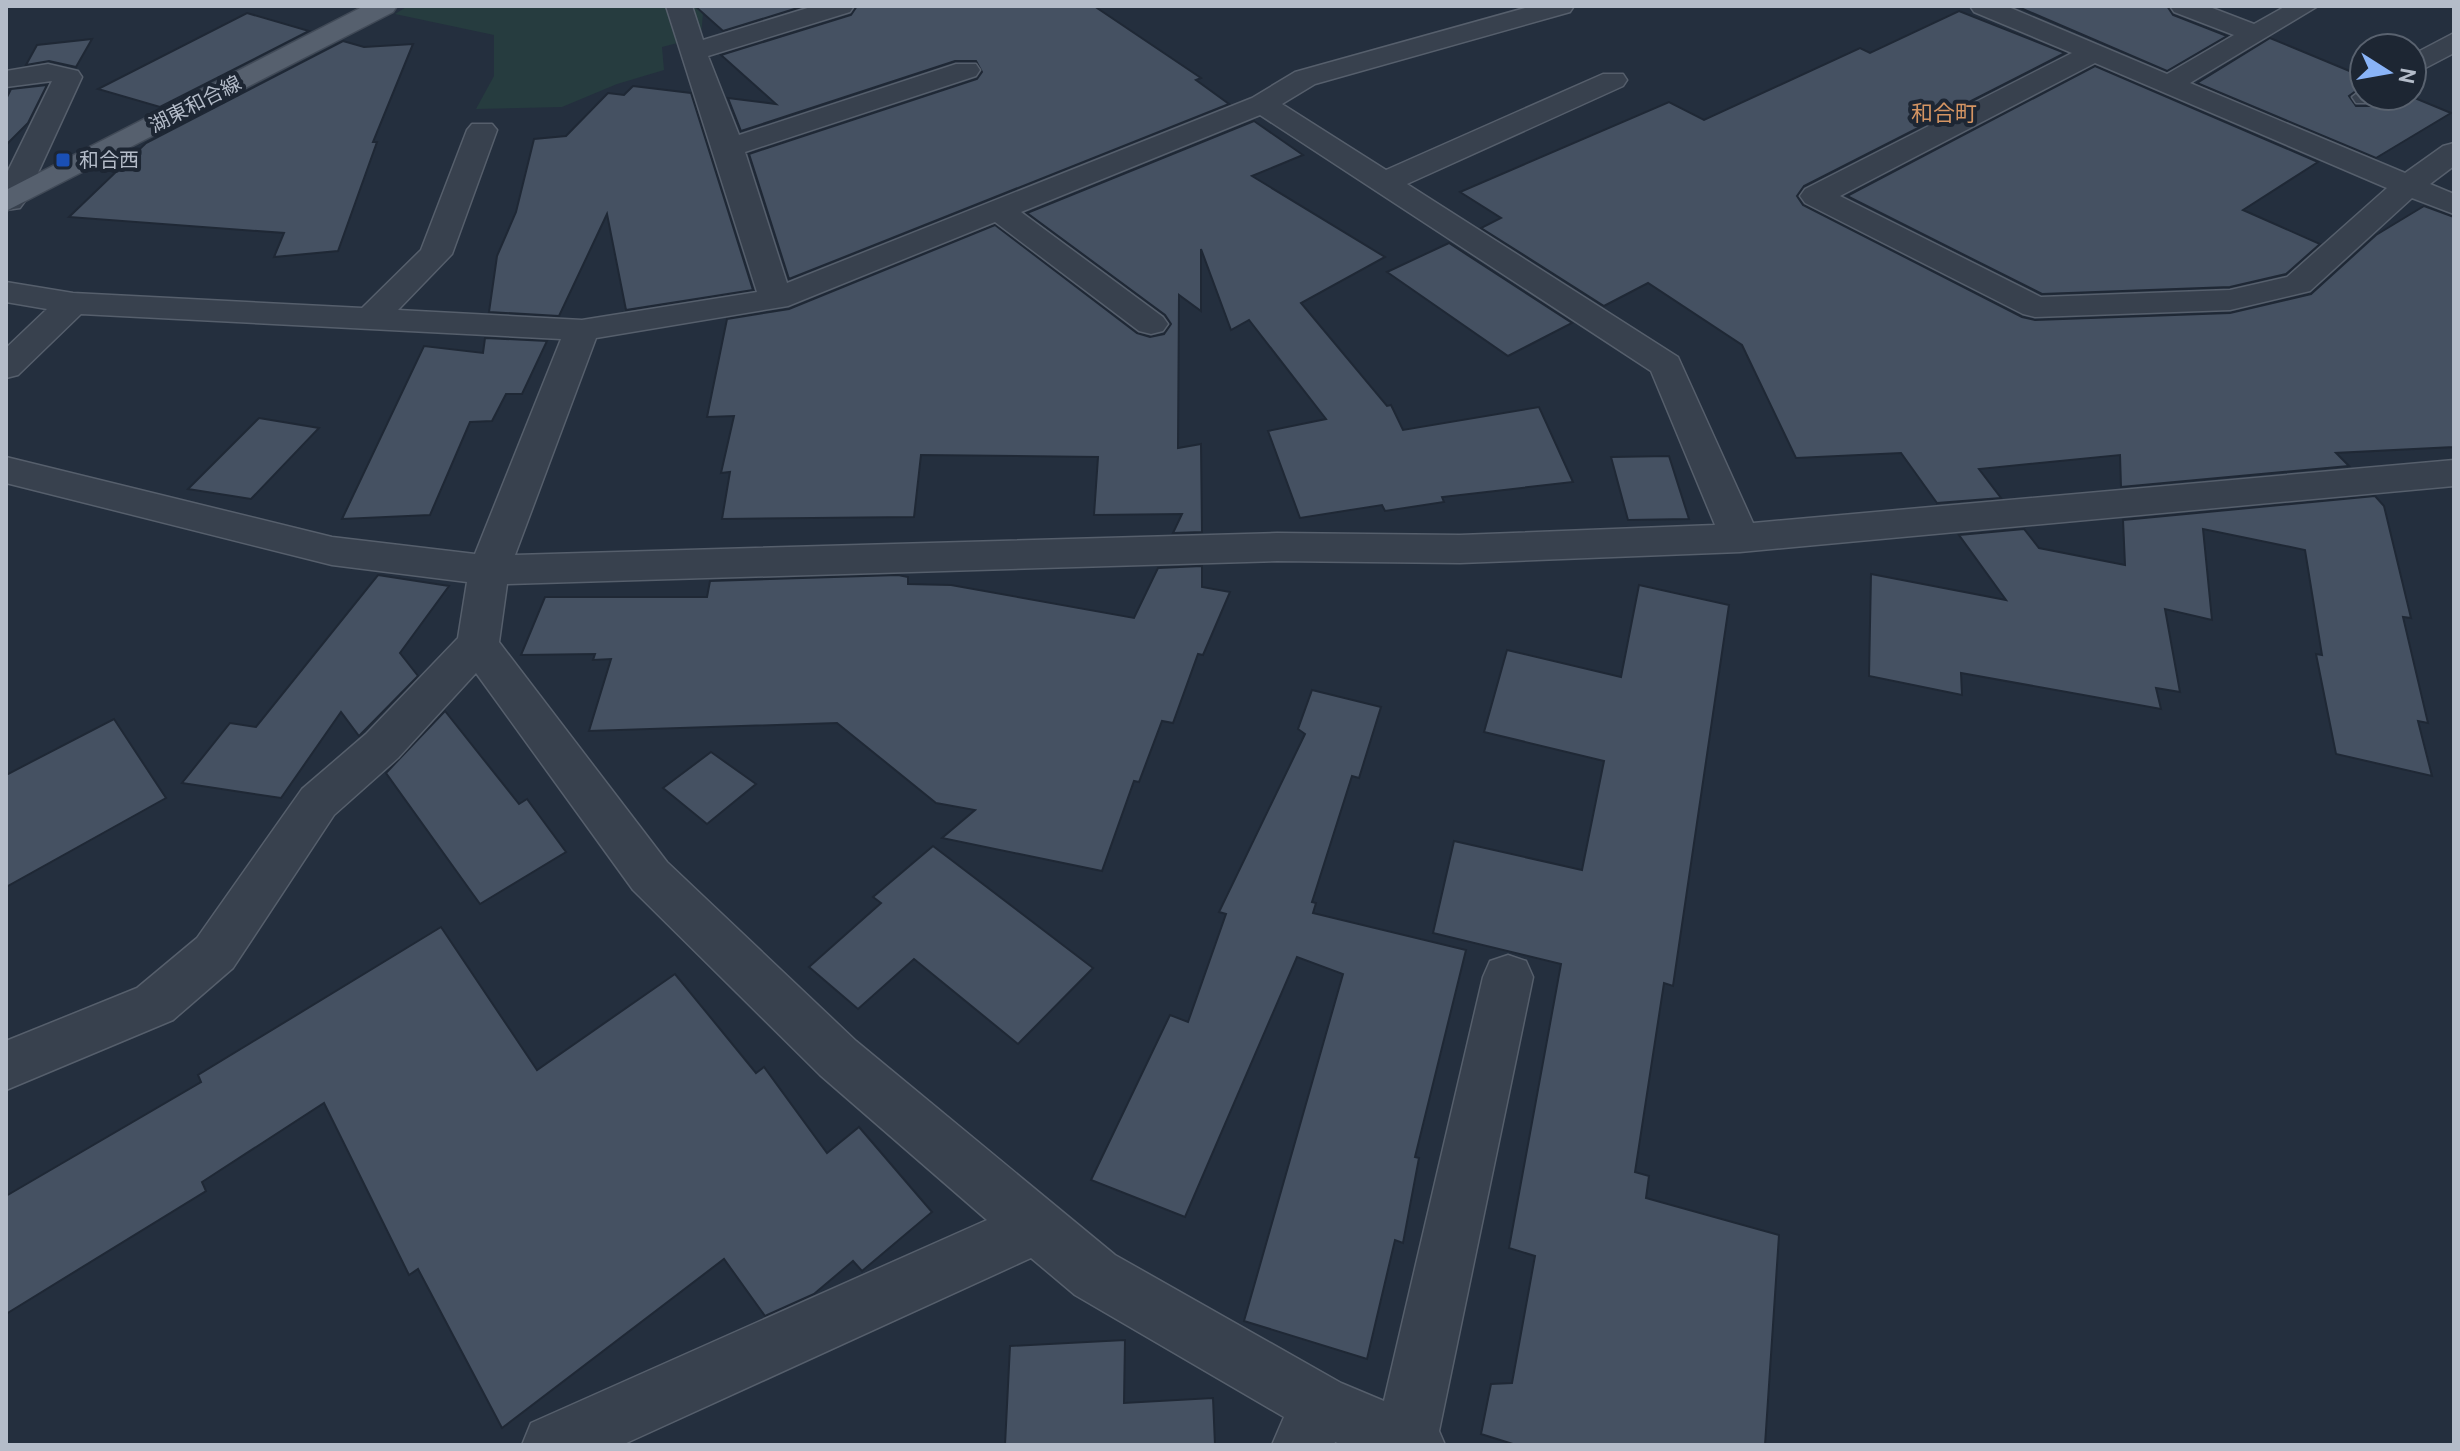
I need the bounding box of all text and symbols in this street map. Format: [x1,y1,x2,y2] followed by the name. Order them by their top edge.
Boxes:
[2348,32,2428,112] north arrow
[2392,66,2422,86] text: N
[145,71,245,137] street label: 湖東和合線
[1911,100,1977,127] district label: 和合町
[79,148,139,172] place label: 和合西
[54,151,72,169] marker: 和合西

